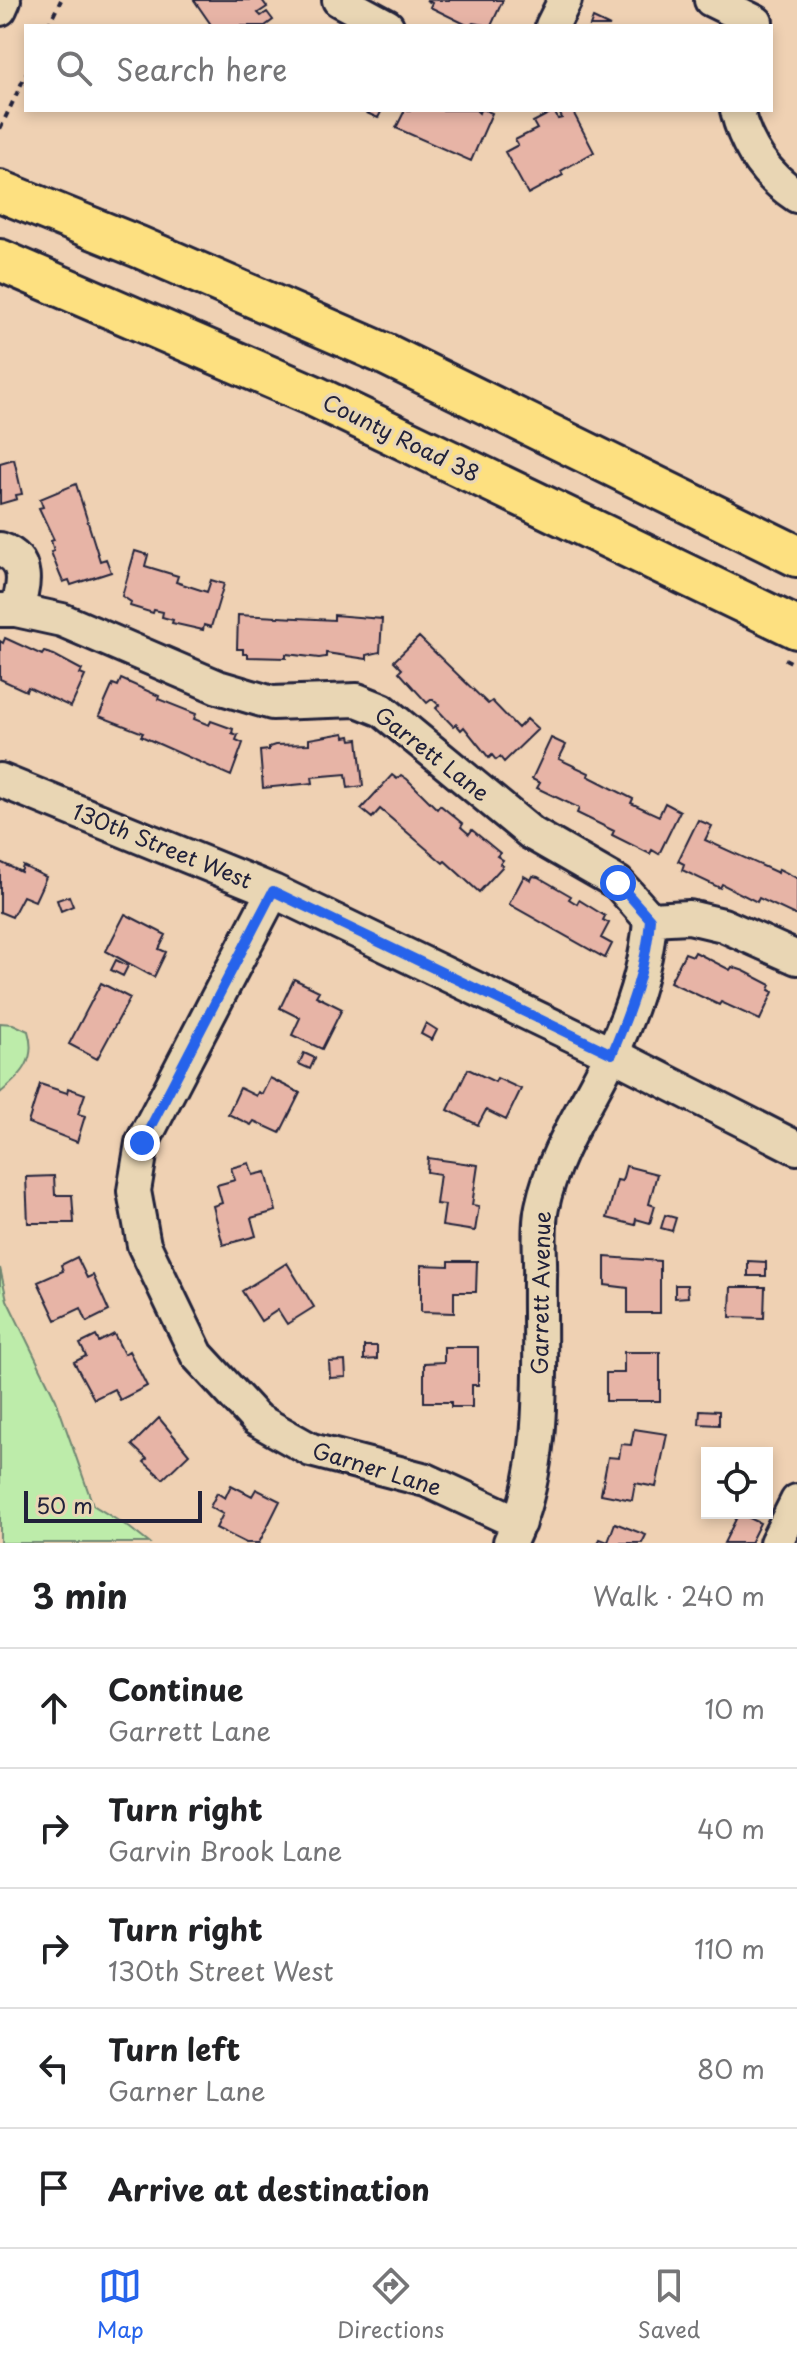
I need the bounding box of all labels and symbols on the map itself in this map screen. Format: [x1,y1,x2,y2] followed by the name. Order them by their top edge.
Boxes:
[318,384,486,489] street label: County Road 38
[368,697,497,808] street label: Garrett Lane
[68,794,257,896] street label: 130th Street West
[600,865,636,901] route start
[124,1125,160,1161] route end
[522,1211,557,1375] street label: Garrett Avenue
[309,1432,446,1503] street label: Garner Lane
[24,1487,202,1523] scale bar

